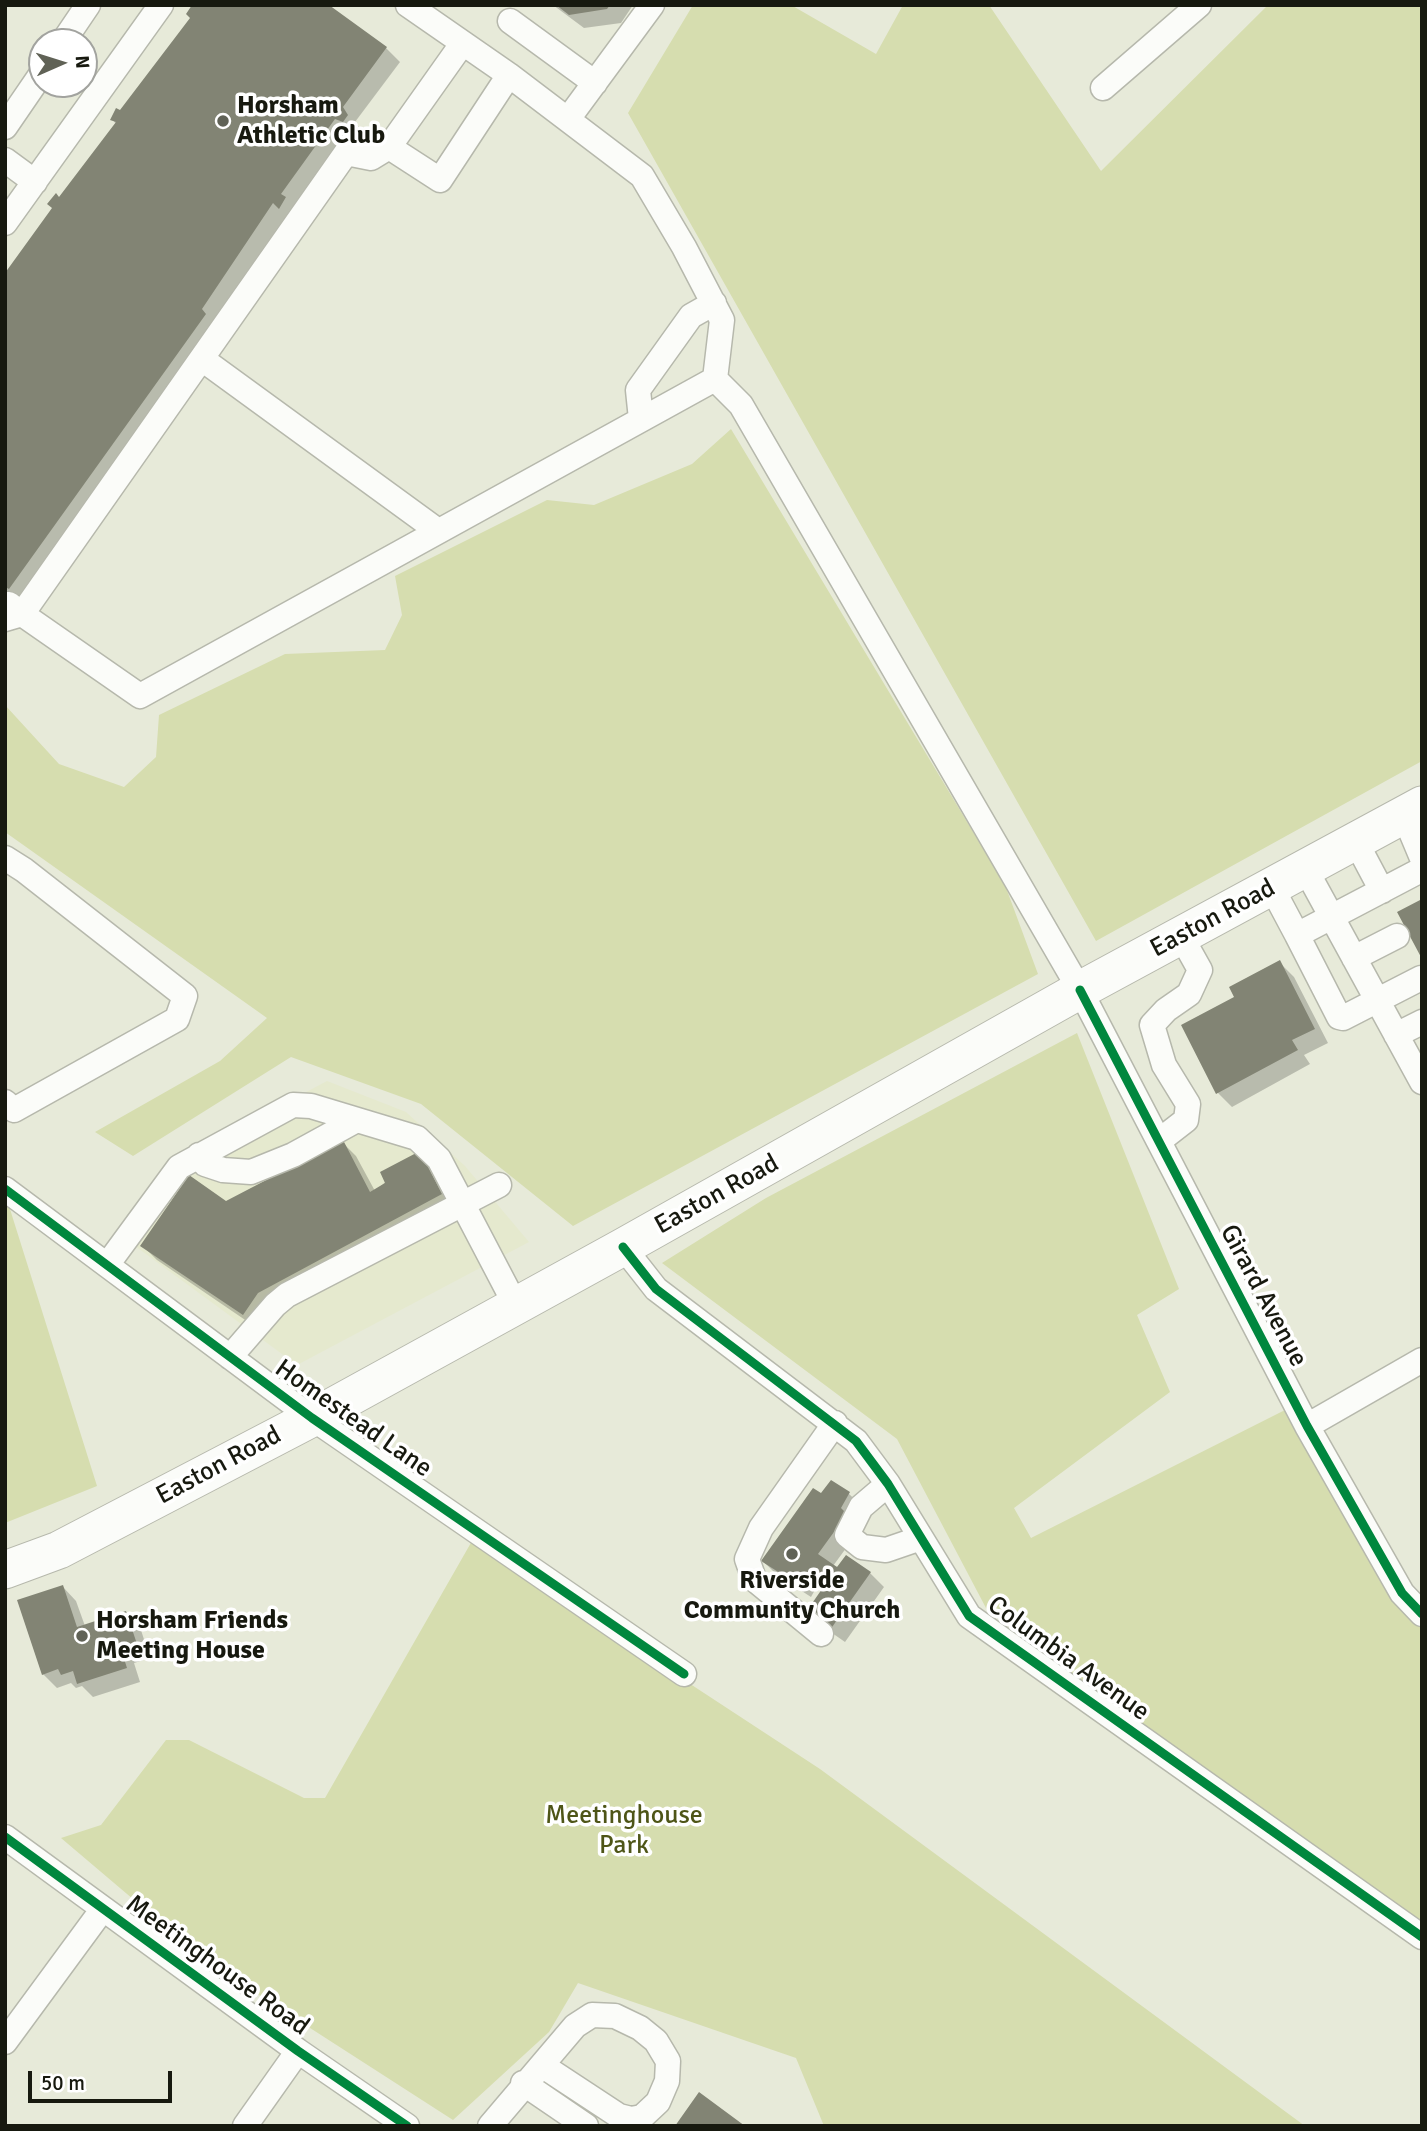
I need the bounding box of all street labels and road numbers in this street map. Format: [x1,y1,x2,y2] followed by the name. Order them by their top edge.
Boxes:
[1145,873,1281,965] street label: Easton Road
[650,1148,784,1242] street label: Easton Road
[1212,1220,1314,1372] street label: Girard Avenue
[269,1353,437,1485] street label: Homestead Lane
[151,1420,287,1512] street label: Easton Road
[981,1590,1155,1728] street label: Columbia Avenue
[119,1889,315,2043] street label: Meetinghouse Road

